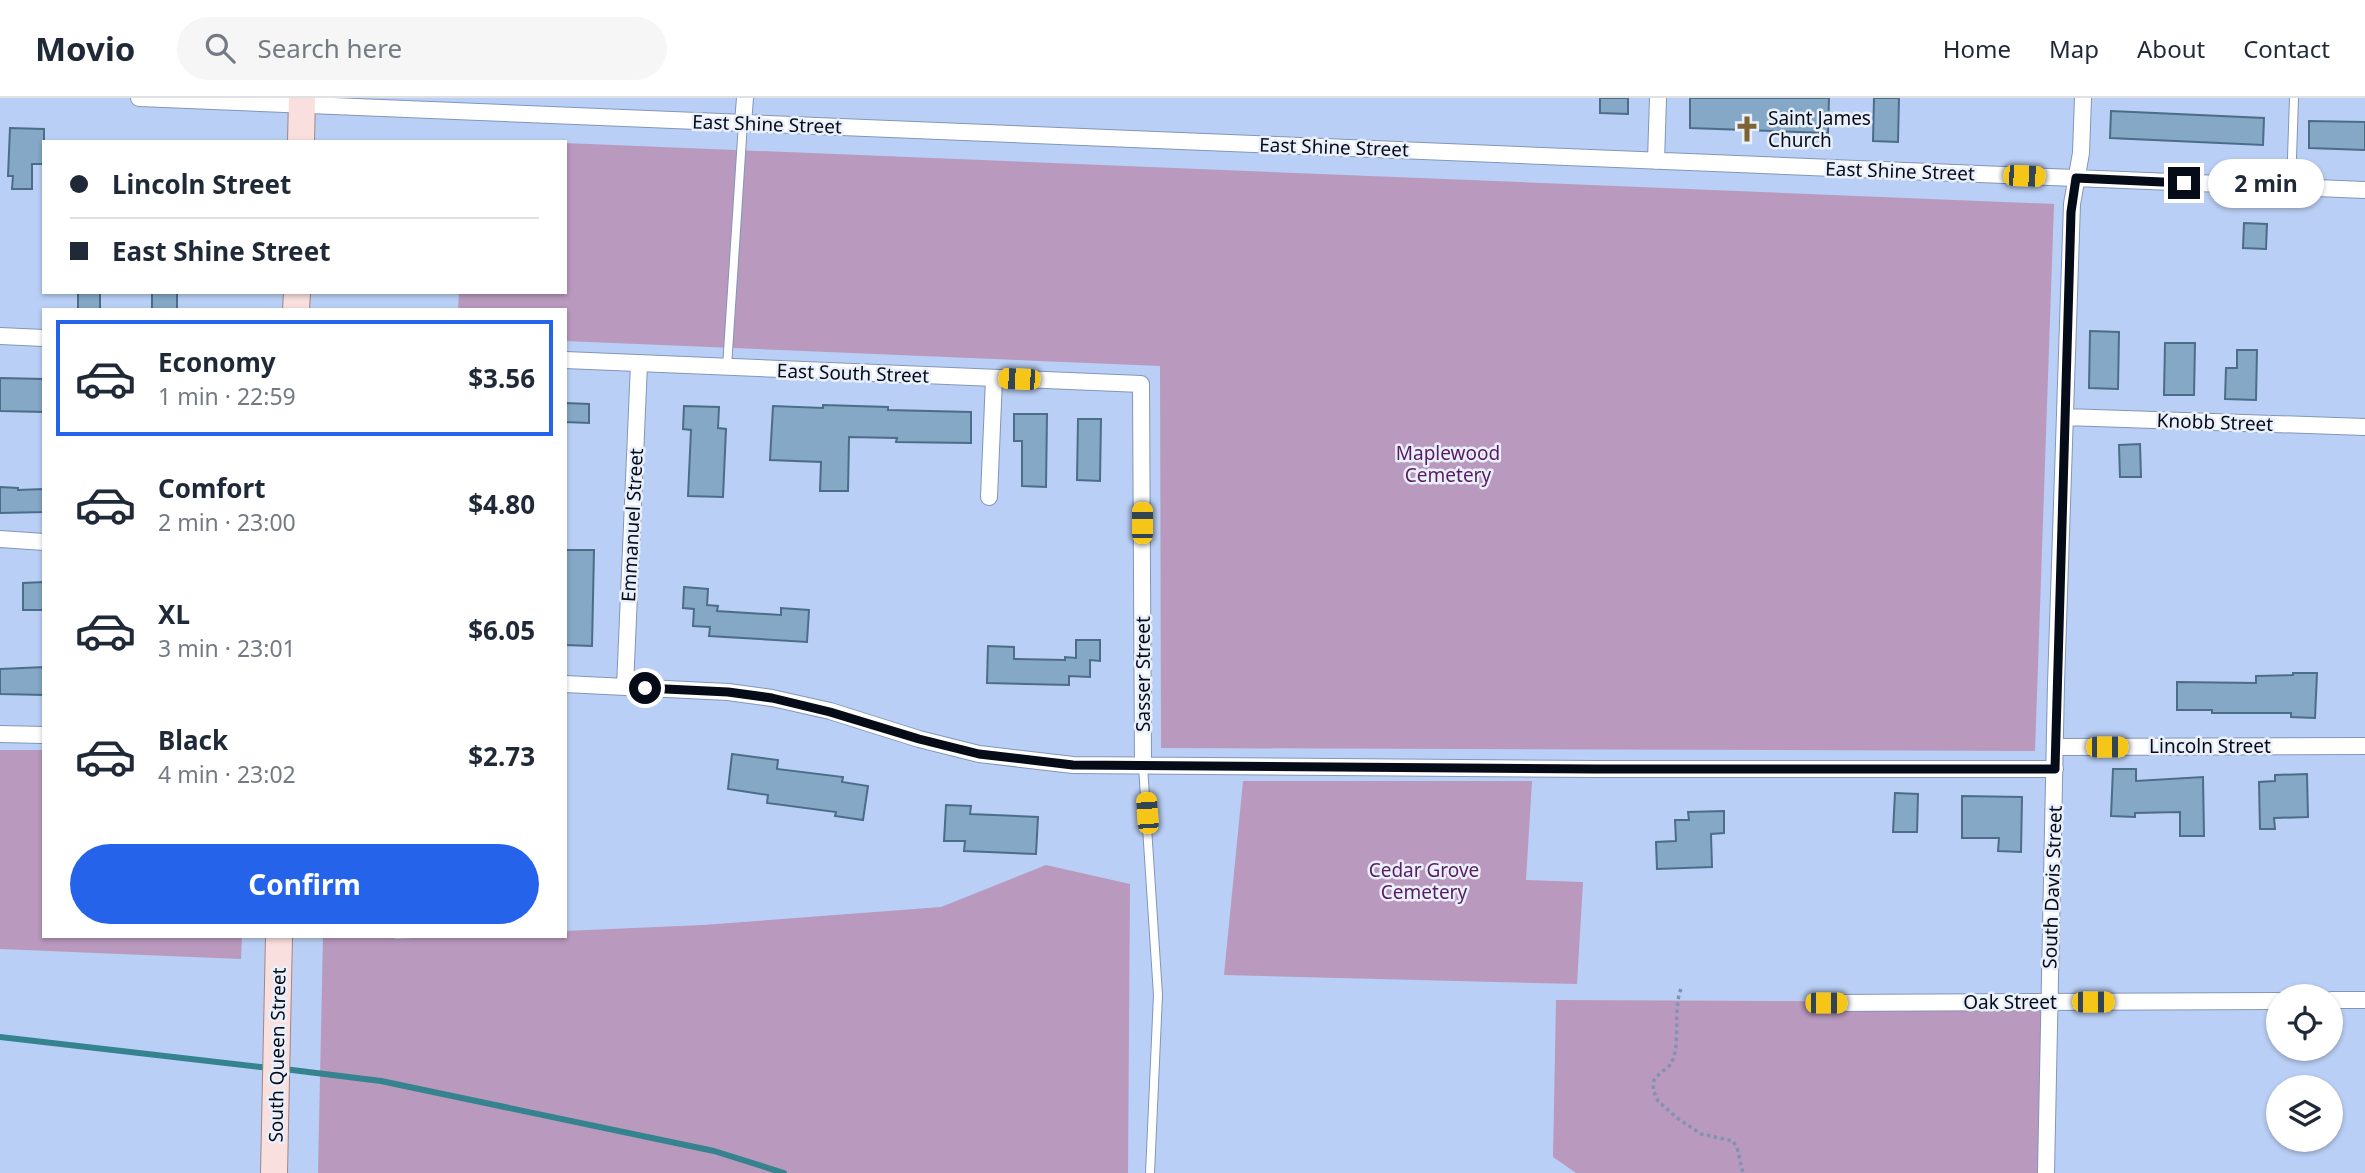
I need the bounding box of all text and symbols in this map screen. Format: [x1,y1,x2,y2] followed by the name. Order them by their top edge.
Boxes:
[177,17,667,80] search box
[35,26,135,71] text: Movio
[201,29,239,67] icon: search
[257,30,402,66] text: Search here
[1943,32,2011,65] text: Home
[2049,32,2099,65] text: Map
[2137,32,2205,65] text: About
[2243,32,2330,65] text: Contact
[1768,105,1871,153] place label: Saint James Church
[692,108,842,140] street label: East Shine Street
[1732,114,1762,144] church icon: Saint James Church
[1259,131,1409,163] street label: East Shine Street
[1825,155,1975,187] street label: East Shine Street
[2208,158,2324,208] callout: 2 min
[2003,165,2046,187] car
[112,166,291,202] text: Lincoln Street
[2168,167,2200,199] route end
[2234,167,2298,199] text: 2 min
[112,233,330,269] text: East Shine Street
[158,344,276,380] text: Economy
[74,347,137,410] icon: car
[776,357,930,389] street label: East South Street
[468,360,535,396] text: $3.56
[998,368,1041,390] car
[158,380,296,412] text: 1 min · 22:59
[2156,407,2274,437] street label: Knobb Street
[1396,440,1500,488] park label: Maplewood Cemetery
[615,447,649,602] street label: Emmanuel Street
[158,470,266,506] text: Comfort
[74,473,137,536] icon: car
[468,486,535,522] text: $4.80
[1132,502,1153,544] car
[158,506,296,538] text: 2 min · 23:00
[158,596,190,632] text: XL
[74,599,137,662] icon: car
[468,612,535,648] text: $6.05
[1130,616,1156,732] street label: Sasser Street
[158,632,296,664] text: 3 min · 23:01
[629,672,661,704] route start
[158,722,228,758] text: Black
[74,725,137,788] icon: car
[2149,733,2271,759] street label: Lincoln Street
[2087,737,2129,758] car
[468,738,535,774] text: $2.73
[158,758,296,790] text: 4 min · 23:02
[1136,791,1159,835] car
[2036,805,2068,969] street label: South Davis Street
[70,844,539,924] button: Confirm
[1369,857,1479,905] park label: Cedar Grove Cemetery
[262,967,292,1143] street label: South Queen Street
[2266,984,2343,1152] map controls
[2266,984,2343,1061] button: locate
[1963,989,2057,1015] street label: Oak Street
[2073,992,2115,1013] car
[1806,993,1848,1014] car
[2266,1075,2343,1152] button: layers

